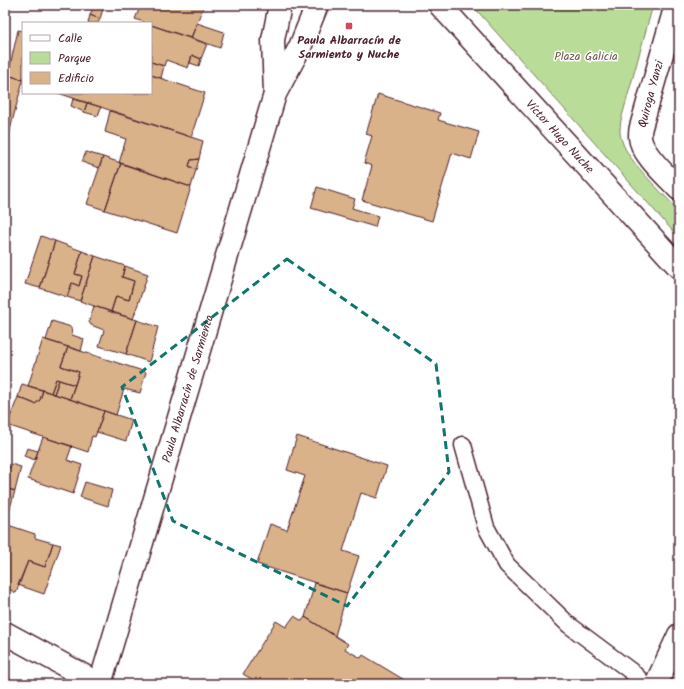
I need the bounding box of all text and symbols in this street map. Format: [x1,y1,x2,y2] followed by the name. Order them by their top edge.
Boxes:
[344,21,354,31] marker: Paula Albarracín de Sarmiento y Nuche
[22,22,152,94] legend
[58,29,83,48] text: Calle
[297,31,401,64] place label: Paula Albarracín de Sarmiento y Nuche
[554,47,618,66] park label: Plaza Galicia
[58,49,92,68] text: Parque
[633,57,669,130] street label: Quiroga Yanzi
[58,69,94,88] text: Edificio
[521,95,599,178] street label: Víctor Hugo Nuche
[157,313,218,465] street label: Paula Albarracín de Sarmiento

